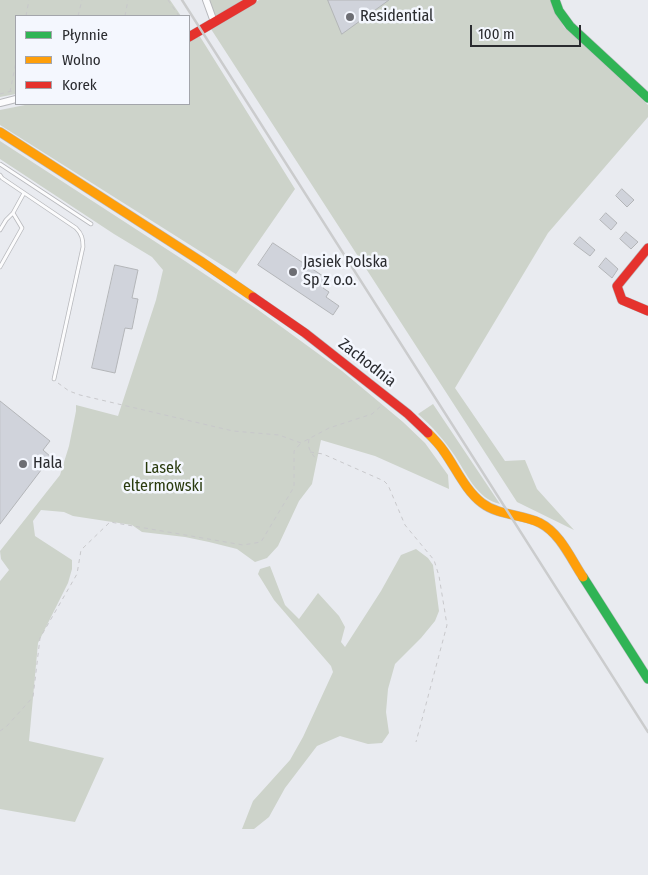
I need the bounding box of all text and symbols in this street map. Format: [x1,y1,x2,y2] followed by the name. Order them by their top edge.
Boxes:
[360,7,433,27] place label: Residential
[344,11,356,23] marker: Residential
[15,15,190,105] legend
[473,15,584,47] scale bar
[478,25,515,43] text: 100 m
[62,26,108,44] text: Płynnie
[62,51,101,69] text: Wolno
[62,76,97,94] text: Korek
[303,253,387,291] place label: Jasiek Polska Sp z o.o.
[287,266,299,278] marker: Jasiek Polska Sp z o.o.
[334,335,400,391] street label: Zachodnia
[33,454,62,474] place label: Hala
[17,458,29,470] marker: Hala
[123,459,203,497] park label: Lasek eltermowski

